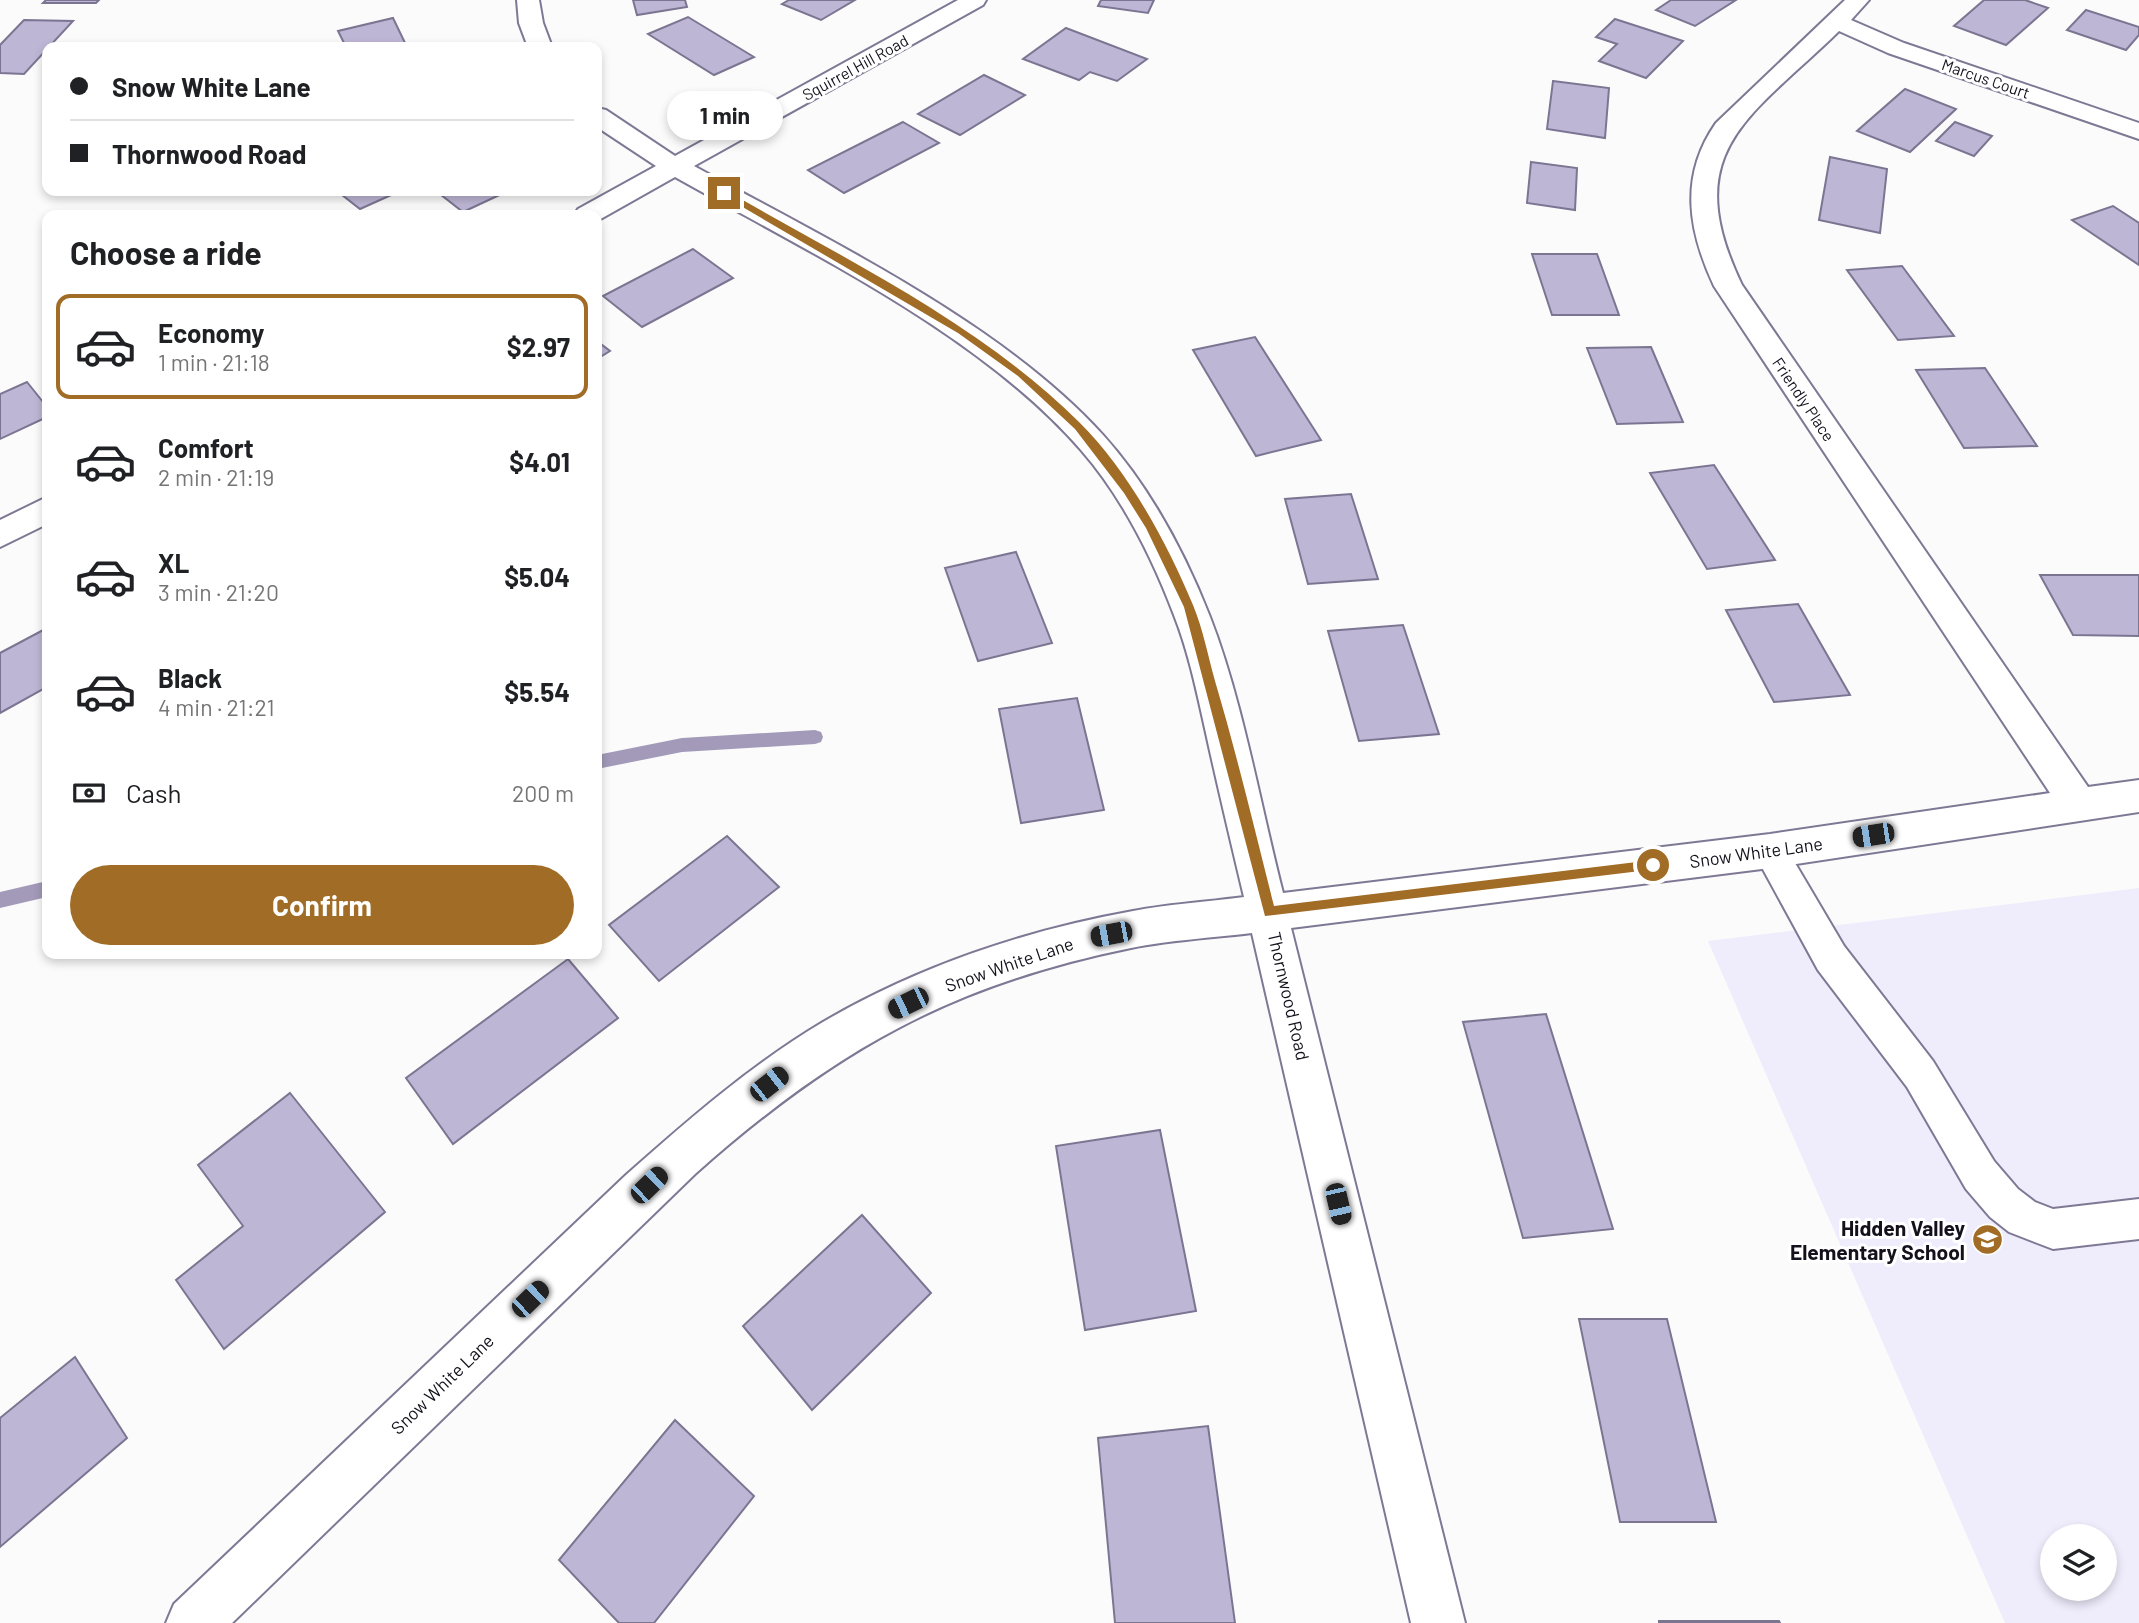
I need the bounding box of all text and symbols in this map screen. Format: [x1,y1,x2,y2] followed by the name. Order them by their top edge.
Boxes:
[799,30,911,104] street label: Squirrel Hill Road
[1939,54,2033,102] street label: Marcus Court
[112,71,311,102] text: Snow White Lane
[666,92,782,140] callout: 1 min
[700,101,750,129] text: 1 min
[112,138,307,169] text: Thornwood Road
[708,177,740,209] route end
[70,233,262,271] text: Choose a ride
[74,315,137,378] icon: car
[158,317,264,348] text: Economy
[507,331,570,362] text: $2.97
[158,348,270,376] text: 1 min · 21:18
[1769,353,1839,445] street label: Friendly Place
[74,430,137,493] icon: car
[158,432,254,463] text: Comfort
[509,446,570,477] text: $4.01
[158,463,274,491] text: 2 min · 21:19
[74,545,137,608] icon: car
[158,547,189,578] text: XL
[504,561,570,592] text: $5.04
[158,578,279,606] text: 3 min · 21:20
[74,660,137,723] icon: car
[158,662,222,693] text: Black
[504,676,570,707] text: $5.54
[158,693,275,721] text: 4 min · 21:21
[70,774,108,812] icon: cash
[126,777,181,808] text: Cash
[512,779,574,807] text: 200 m
[1851,821,1896,849] car
[1688,832,1824,872] street label: Snow White Lane
[1637,849,1669,881] route start
[70,865,574,945] button: Confirm
[1089,920,1134,948] car
[1264,930,1314,1062] street label: Thornwood Road
[942,932,1076,996] street label: Snow White Lane
[885,984,932,1022] car
[746,1063,793,1105] car
[627,1163,672,1207] car
[1324,1181,1353,1227] car
[1790,1215,1965,1264] place label: Hidden Valley Elementary School
[1971,1222,2005,1256] school or university icon: Hidden Valley Elementary School
[508,1277,553,1321] car
[386,1329,498,1439] street label: Snow White Lane
[2040,1524,2117,1601] map controls
[2040,1524,2117,1601] button: layers

